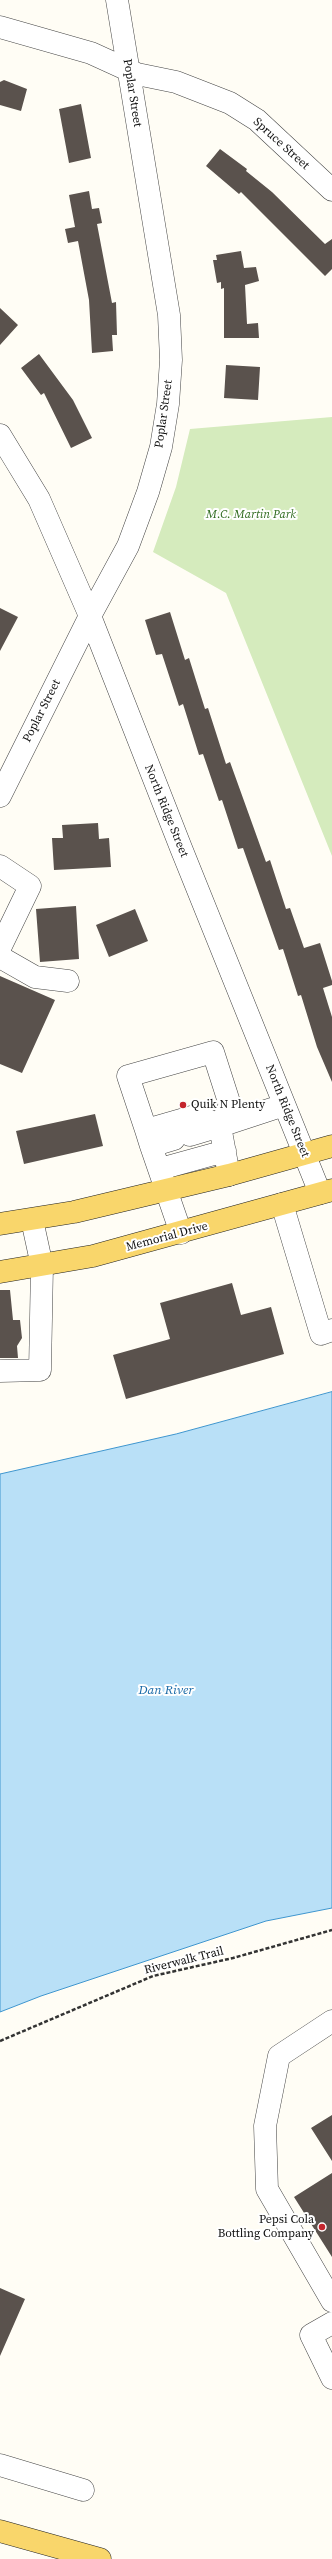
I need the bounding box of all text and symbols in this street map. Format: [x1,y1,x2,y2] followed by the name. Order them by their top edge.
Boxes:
[120,58,144,128] street label: Poplar Street
[250,115,312,173] street label: Spruce Street
[152,379,176,449] street label: Poplar Street
[206,508,296,522] park label: M.C. Martin Park
[20,677,64,745] street label: Poplar Street
[141,763,191,859] street label: North Ridge Street
[262,1063,312,1159] street label: North Ridge Street
[191,1098,265,1112] place label: Quik N Plenty
[178,1100,188,1110] marker: Quik N Plenty
[124,1219,210,1255] street label: Memorial Drive
[138,1683,194,1699] water label: Dan River
[143,1944,225,1978] street label: Riverwalk Trail
[218,2213,314,2241] place label: Pepsi Cola Bottling Company
[317,2222,327,2232] marker: Pepsi Cola Bottling Company

